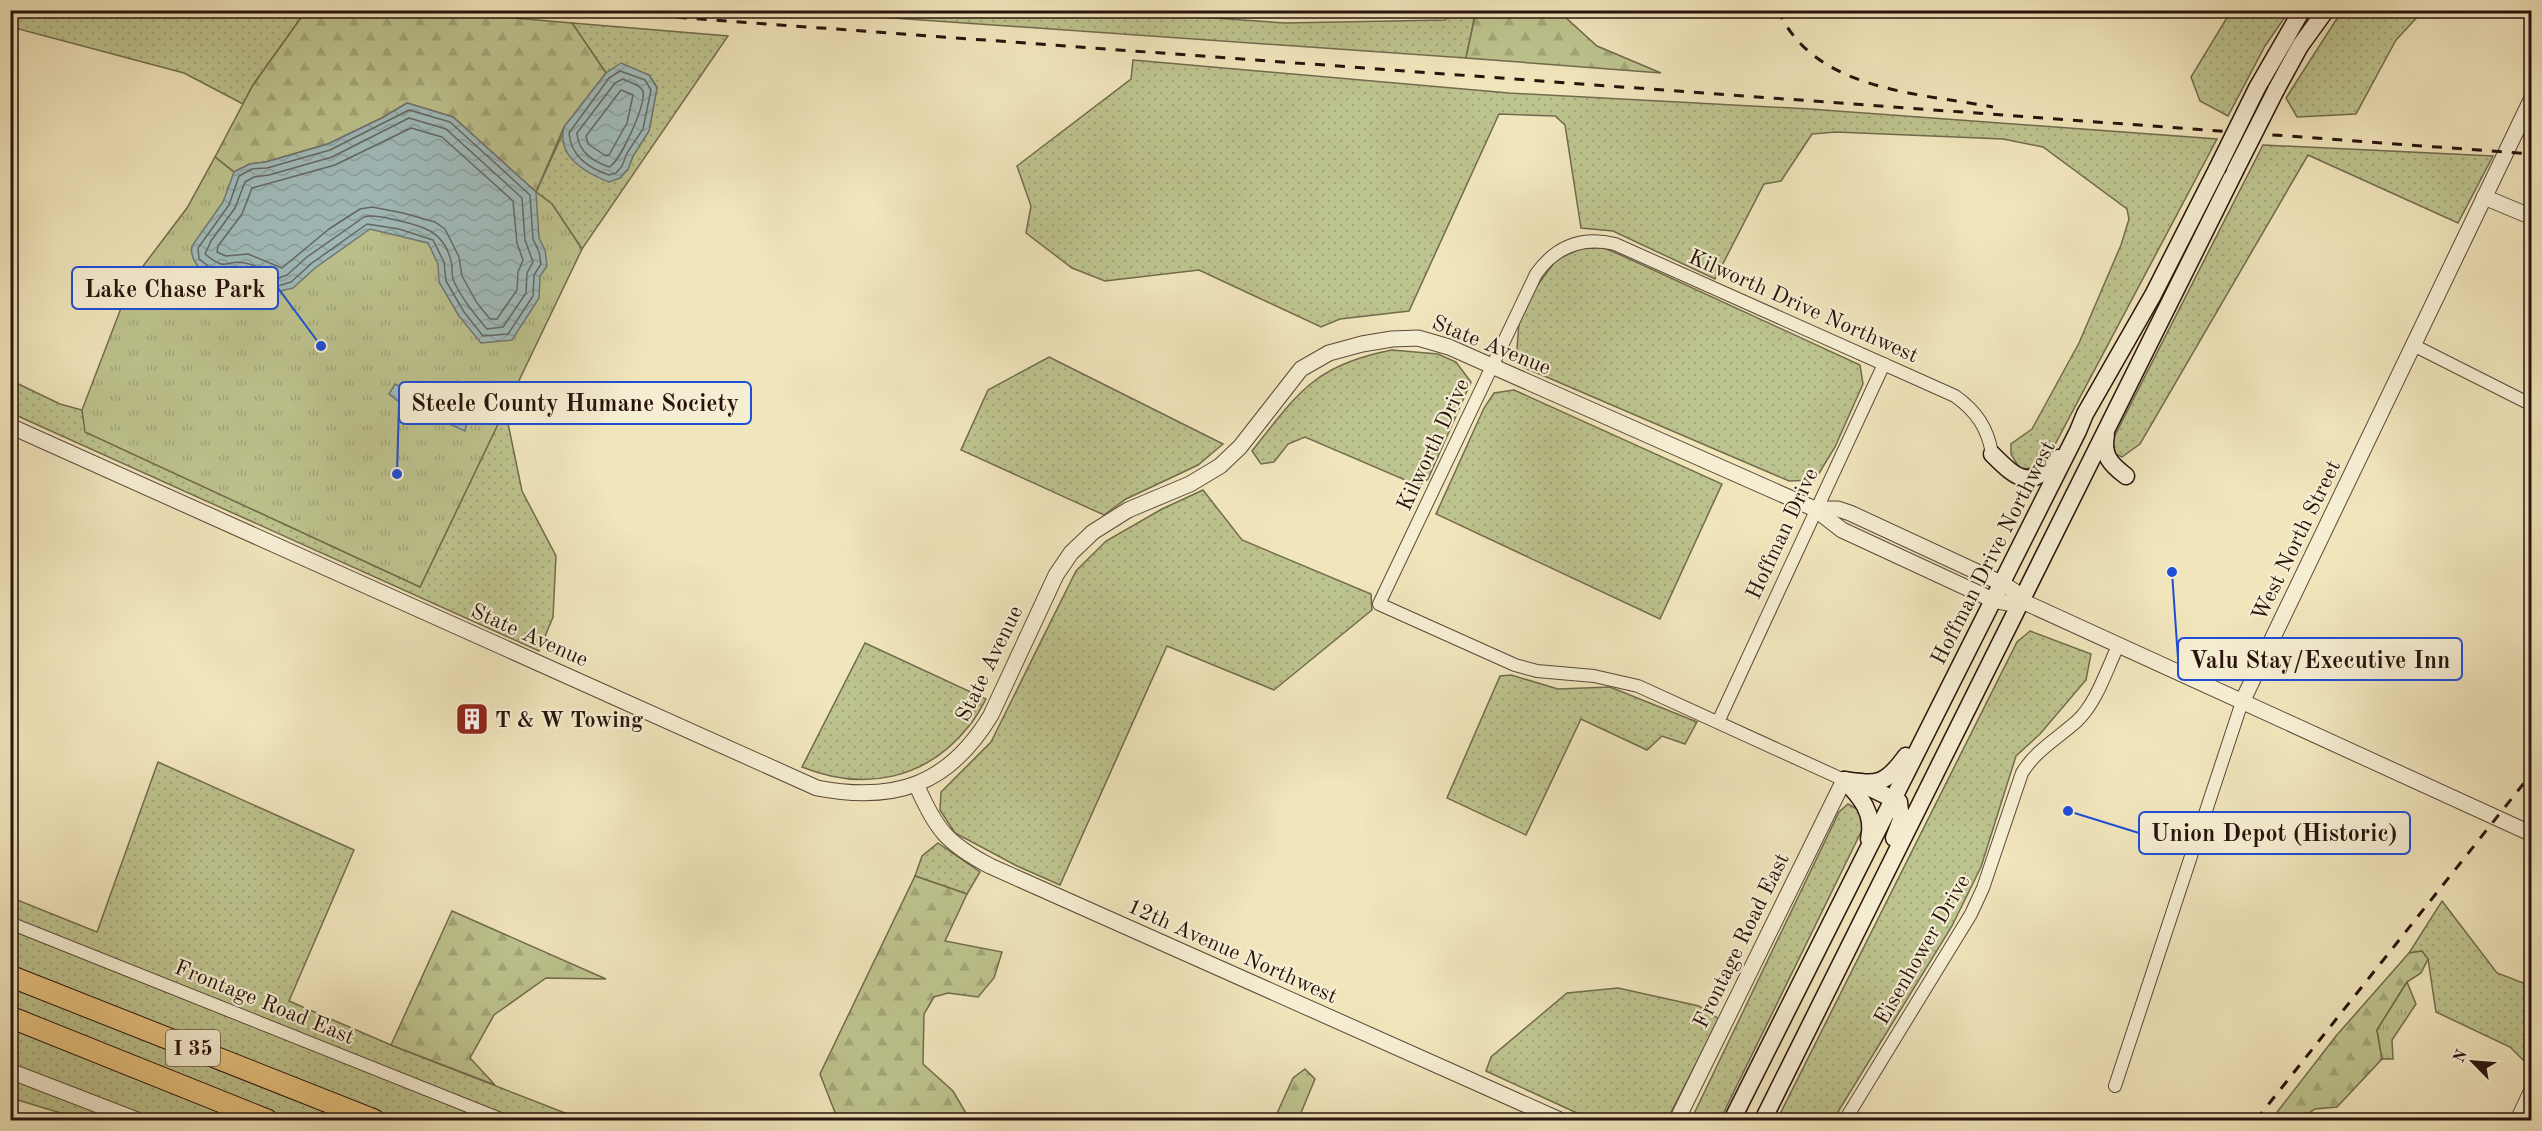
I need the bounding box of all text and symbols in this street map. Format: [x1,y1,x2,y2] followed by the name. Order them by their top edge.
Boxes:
[1685,246,1921,368] street label: Kilworth Drive Northwest
[72,267,278,309] callout: Lake Chase Park
[84,279,266,303] text: Lake Chase Park
[1429,312,1554,380] street label: State Avenue
[1394,375,1474,514] street label: Kilworth Drive
[399,382,751,424] callout: Steele County Humane Society
[411,393,739,417] text: Steele County Humane Society
[1928,437,2060,668] street label: Hoffman Drive Northwest
[2248,457,2345,625] street label: West North Street
[1743,465,1823,603] street label: Hoffman Drive
[467,600,591,672] street label: State Avenue
[952,602,1027,725] street label: State Avenue
[2178,638,2462,680] callout: Valu Stay/Executive Inn
[2190,650,2450,674] text: Valu Stay/Executive Inn
[454,701,490,737] building icon: T & W Towing
[495,710,643,732] place label: T & W Towing
[2139,812,2410,854] callout: Union Depot (Historic)
[2150,822,2398,847] text: Union Depot (Historic)
[1690,850,1794,1032] street label: Frontage Road East
[1871,871,1975,1029] street label: Eisenhower Drive
[1124,896,1340,1008] street label: 12th Avenue Northwest
[171,957,357,1049] street label: Frontage Road East
[166,1030,220,1066] road number: I 35
[2443,1032,2503,1092] north arrow
[2451,1047,2471,1065] text: N

